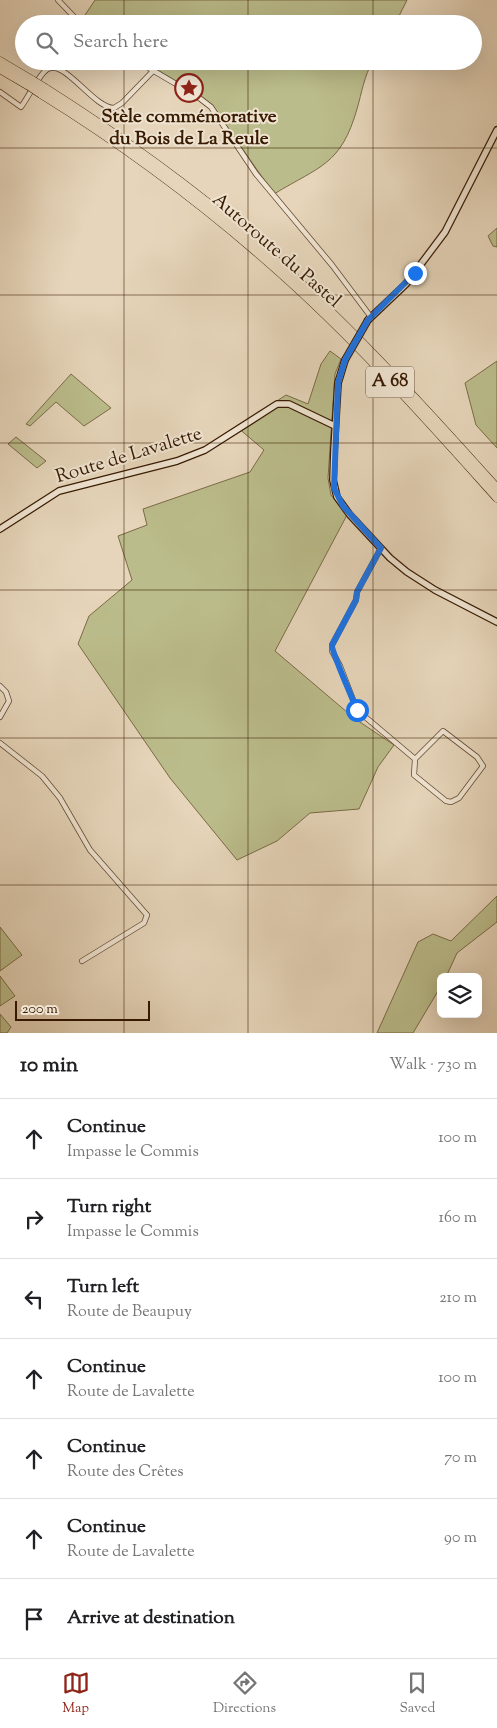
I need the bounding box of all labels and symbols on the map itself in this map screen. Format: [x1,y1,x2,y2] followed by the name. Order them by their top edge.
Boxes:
[174,73,204,103] place icon: Stèle commémorative du Bois de La Reule
[101,104,277,153] place label: Stèle commémorative du Bois de La Reule
[206,187,346,315] street label: Autoroute du Pastel
[404,262,427,285] route end
[366,367,414,398] road number: A 68
[53,421,206,491] street label: Route de Lavalette
[346,699,369,722] route start
[15,998,150,1021] scale bar

